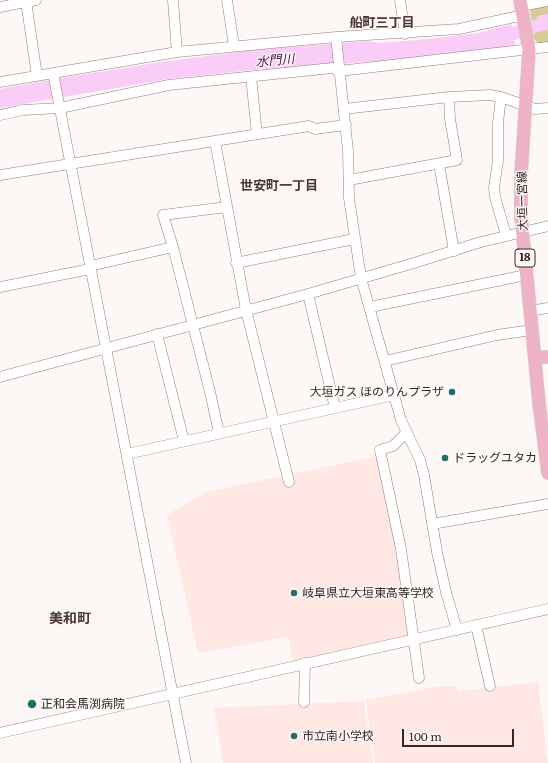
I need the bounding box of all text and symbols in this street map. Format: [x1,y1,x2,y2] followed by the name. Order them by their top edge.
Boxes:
[350,15,414,31] district label: 船町三丁目
[255,52,295,70] water label: 水門川
[515,171,531,231] street label: 大垣一宮線
[240,178,318,194] district label: 世安町一丁目
[515,249,535,267] road number: 18
[310,385,444,399] place label: 大垣ガス ほのりんプラザ
[447,387,457,397] marker: 大垣ガス ほのりんプラザ
[453,451,537,465] place label: ドラッグユタカ
[440,453,450,463] marker: ドラッグユタカ
[302,586,434,600] place label: 岐阜県立大垣東高等学校
[289,588,299,598] marker: 岐阜県立大垣東高等学校
[49,611,91,627] district label: 美和町
[41,697,125,711] place label: 正和会馬渕病院
[26,698,38,710] marker: 正和会馬渕病院
[404,721,516,747] scale bar
[409,727,442,745] text: 100 m
[302,729,374,743] place label: 市立南小学校
[289,731,299,741] marker: 市立南小学校

